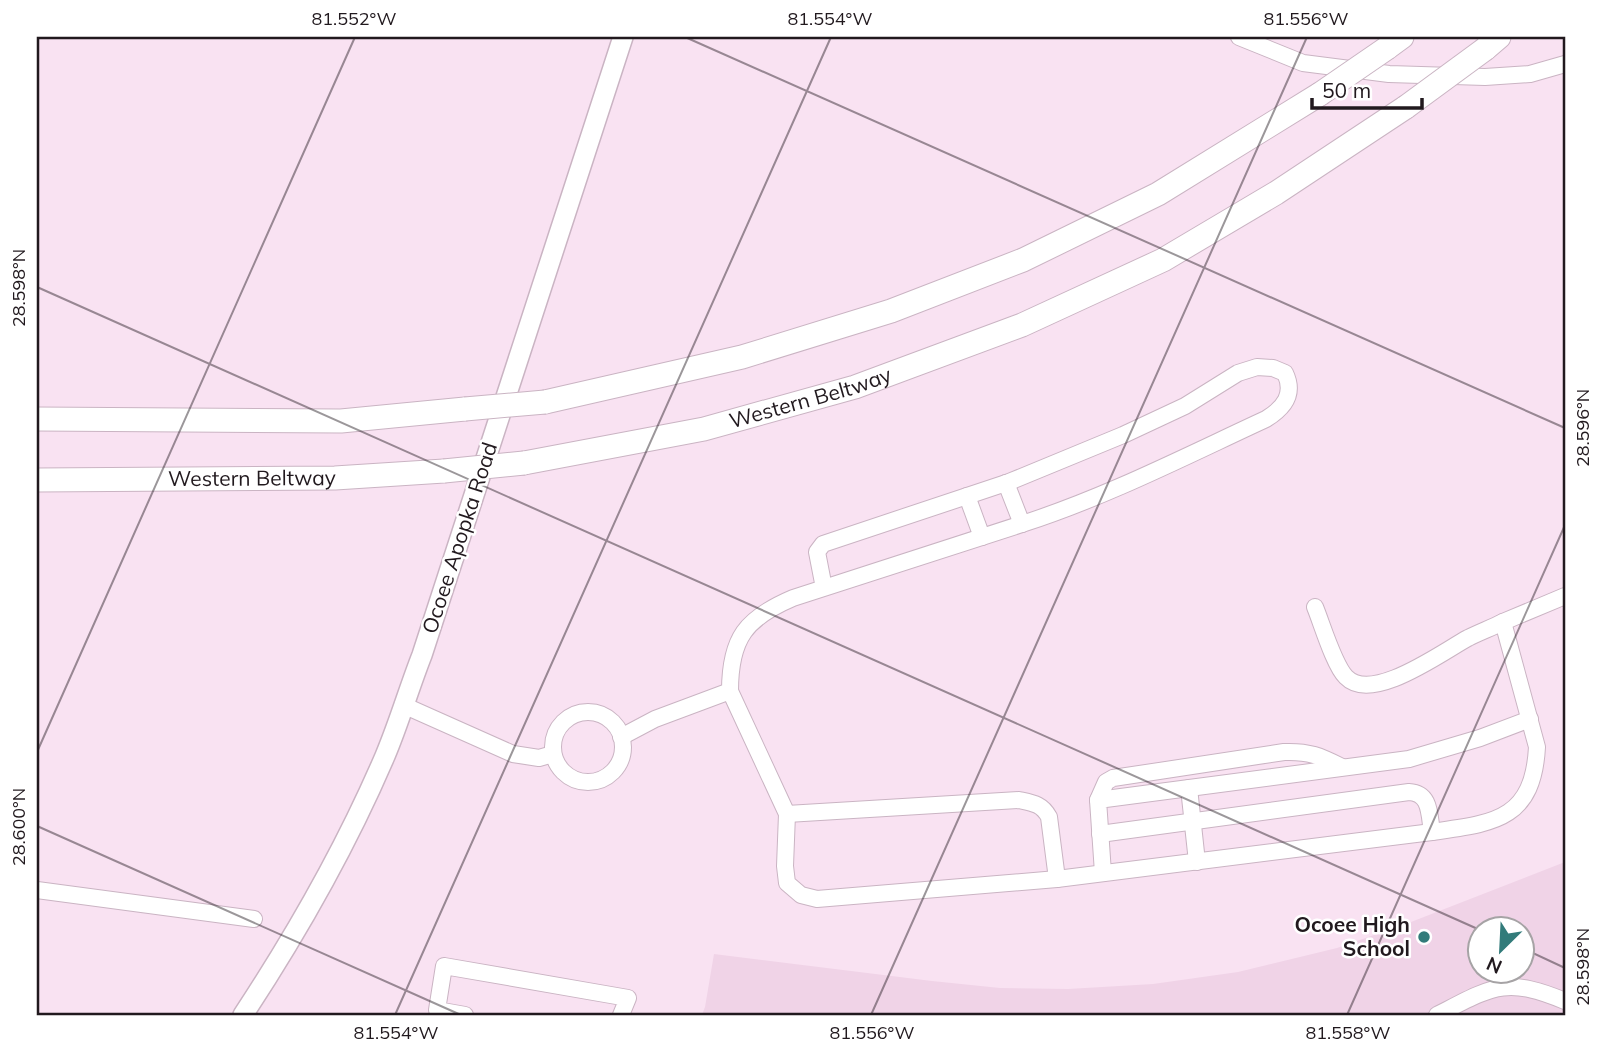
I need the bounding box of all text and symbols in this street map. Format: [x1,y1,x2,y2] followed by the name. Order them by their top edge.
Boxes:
[311,7,397,30] text: 81.552°W
[787,7,873,30] text: 81.554°W
[1263,7,1349,30] text: 81.556°W
[1312,66,1422,110] scale bar
[1322,77,1371,103] text: 50 m
[7,249,30,327] text: 28.598°N
[726,361,895,433] street label: Western Beltway
[1571,389,1594,467] text: 28.596°N
[416,439,502,637] street label: Ocoee Apopka Road
[168,464,336,491] street label: Western Beltway
[7,788,30,866] text: 28.600°N
[1294,911,1410,961] place label: Ocoee High School
[1466,916,1536,986] north arrow
[1571,928,1594,1006] text: 28.598°N
[1416,929,1432,945] marker: Ocoee High School
[1483,952,1506,979] text: N
[353,1021,439,1044] text: 81.554°W
[829,1021,915,1044] text: 81.556°W
[1305,1021,1391,1044] text: 81.558°W

